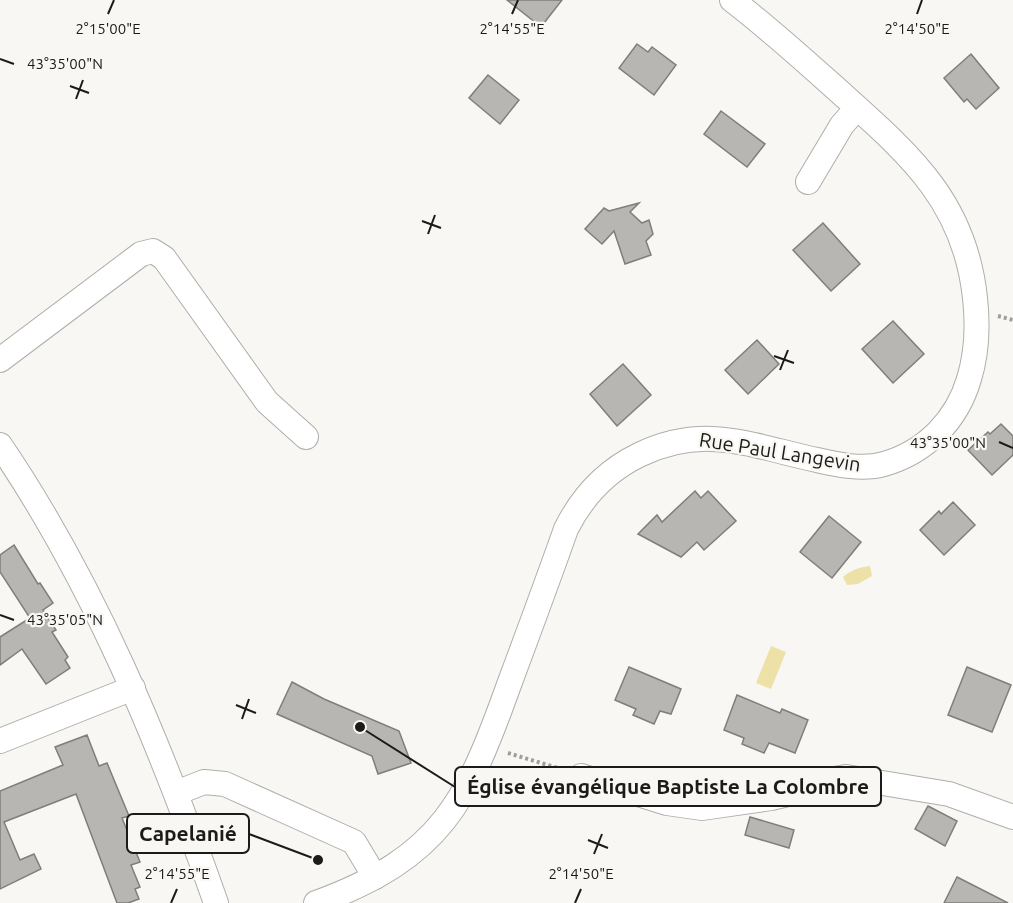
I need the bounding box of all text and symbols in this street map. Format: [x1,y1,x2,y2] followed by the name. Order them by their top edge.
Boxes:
[75,20,141,37] text: 2°15'00"E
[479,20,545,37] text: 2°14'55"E
[884,20,950,37] text: 2°14'50"E
[27,55,103,72] text: 43°35'00"N
[698,427,863,476] street label: Rue Paul Langevin
[910,434,986,451] text: 43°35'00"N
[27,611,103,628] text: 43°35'05"N
[455,767,881,806] callout: Église évangélique Baptiste La Colombre
[467,774,869,798] text: Église évangélique Baptiste La Colombre
[127,814,249,853] callout: Capelanié
[139,821,237,845] text: Capelanié
[144,865,210,882] text: 2°14'55"E
[548,865,614,882] text: 2°14'50"E

